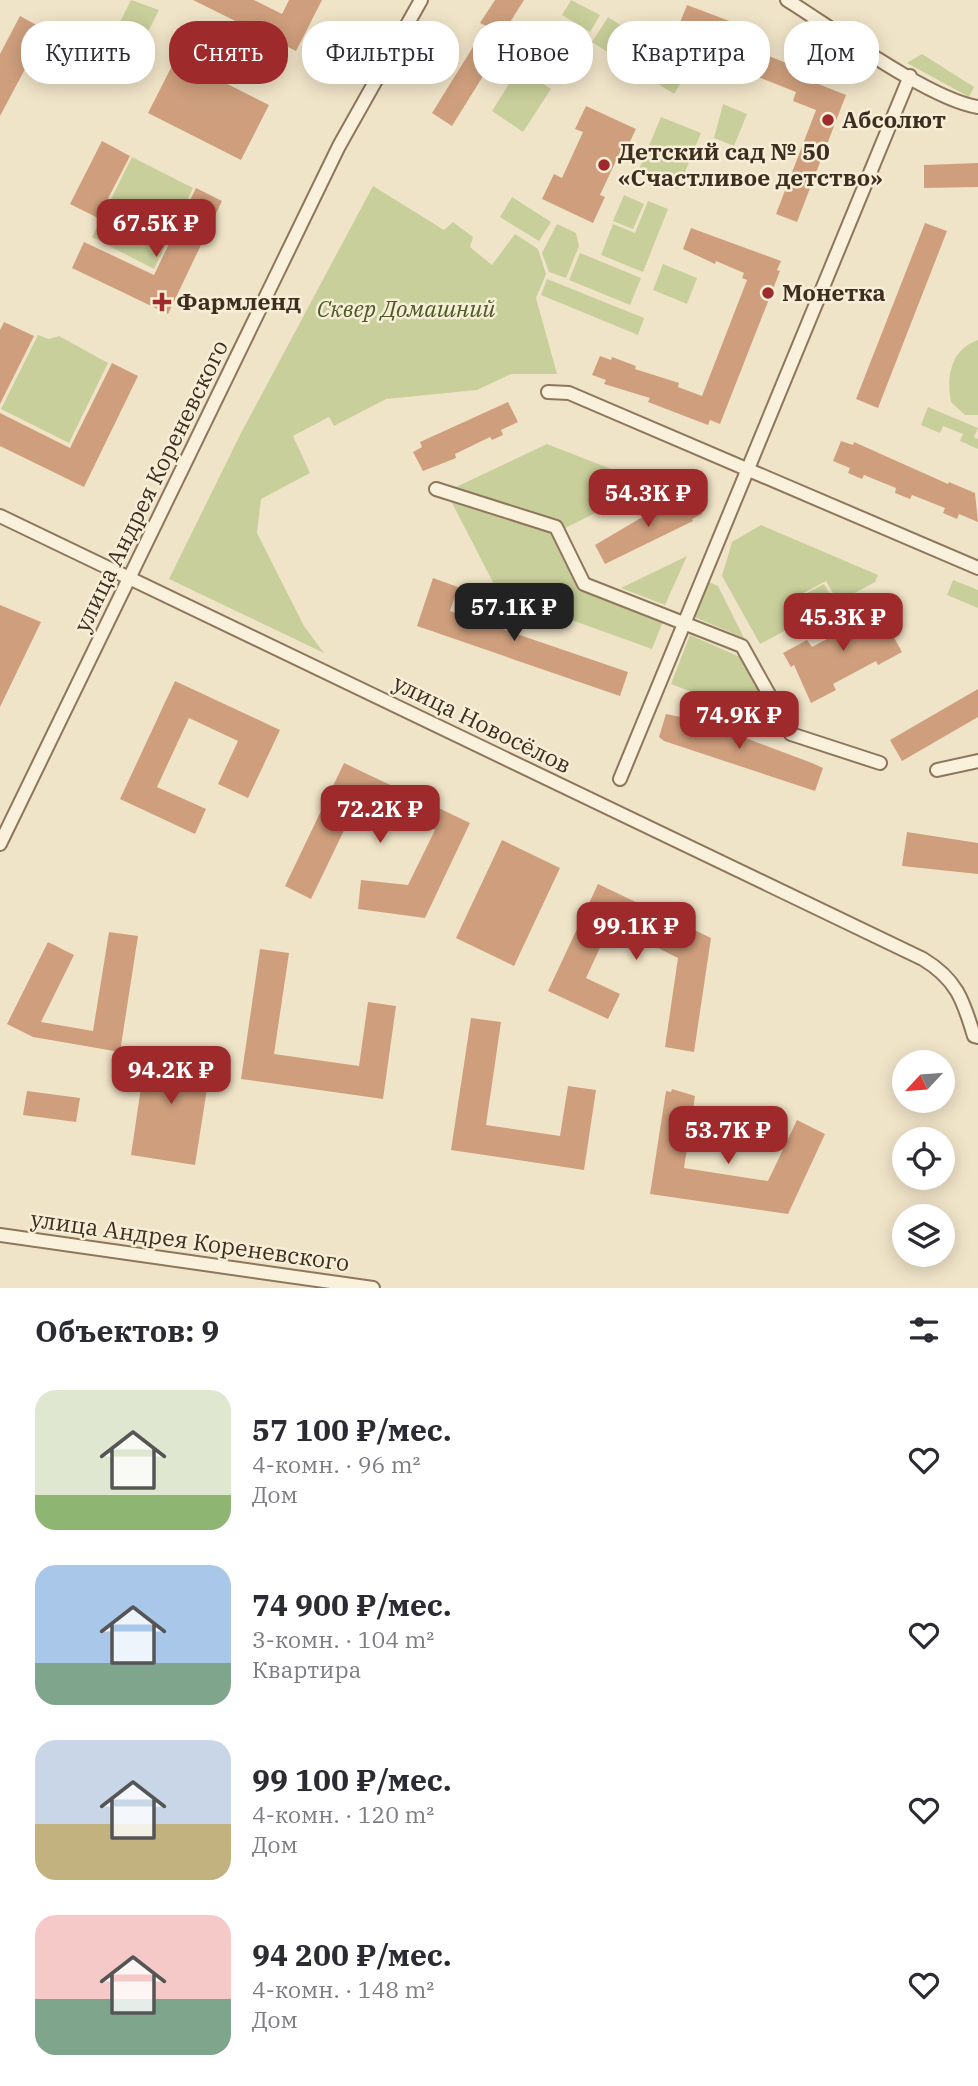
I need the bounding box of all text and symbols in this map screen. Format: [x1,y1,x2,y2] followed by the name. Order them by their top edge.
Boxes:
[21,21,155,84] chip: Купить
[169,21,288,84] chip: Снять
[302,21,459,84] chip: Фильтры
[473,21,593,84] chip: Новое
[607,21,770,84] chip: Квартира
[784,21,879,84] chip: Дом
[842,104,946,134] place label: Абсолют
[820,112,836,128] marker: Абсолют
[618,136,883,192] place label: Детский сад № 50 «Счастливое детство»
[596,157,612,173] marker: Детский сад № 50 «Счастливое детство»
[91,200,221,259] pin: 67.5K ₽
[113,207,199,237] text: 67.5K ₽
[782,277,886,307] place label: Монетка
[760,285,776,301] marker: Монетка
[176,286,301,316] place label: Фармленд
[317,293,495,323] park label: Сквер Домашний
[154,294,170,310] marker: Фармленд
[66,335,234,637] street label: улица Андрея Кореневского
[583,470,713,529] pin: 54.3K ₽
[605,477,691,507] text: 54.3K ₽
[449,584,579,643] pin: 57.1K ₽
[471,591,557,621] text: 57.1K ₽
[778,594,908,653] pin: 45.3K ₽
[800,601,886,631] text: 45.3K ₽
[388,667,576,779] street label: улица Новосёлов
[674,692,804,751] pin: 74.9K ₽
[696,699,782,729] text: 74.9K ₽
[315,786,445,845] pin: 72.2K ₽
[337,793,423,823] text: 72.2K ₽
[571,902,701,962] pin: 99.1K ₽
[593,910,679,940] text: 99.1K ₽
[106,1046,236,1106] pin: 94.2K ₽
[892,1050,956,1113] north arrow
[892,1050,955,1267] map controls
[128,1054,214,1084] text: 94.2K ₽
[663,1106,793,1166] pin: 53.7K ₽
[685,1114,771,1144] text: 53.7K ₽
[892,1127,955,1190] button: locate
[29,1203,351,1277] street label: улица Андрея Кореневского
[892,1204,955,1267] button: layers
[35,1311,219,1350] text: Объектов: 9
[905,1311,943,1349] icon: filters
[252,1410,451,1449] text: 57 100 ₽/мес.
[91,1418,175,1502] icon: home
[905,1441,943,1479] icon: heart
[252,1449,421,1479] text: 4-комн. · 96 m²
[252,1479,298,1509] text: Дом
[252,1585,451,1624] text: 74 900 ₽/мес.
[91,1593,175,1677] icon: home
[905,1616,943,1654] icon: heart
[252,1624,434,1654] text: 3-комн. · 104 m²
[252,1654,361,1684] text: Квартира
[252,1760,451,1799] text: 99 100 ₽/мес.
[91,1768,175,1852] icon: home
[905,1791,943,1829] icon: heart
[252,1799,434,1829] text: 4-комн. · 120 m²
[252,1829,298,1859] text: Дом
[252,1935,451,1974] text: 94 200 ₽/мес.
[91,1943,175,2027] icon: home
[905,1966,943,2004] icon: heart
[252,1974,434,2004] text: 4-комн. · 148 m²
[252,2004,298,2034] text: Дом

